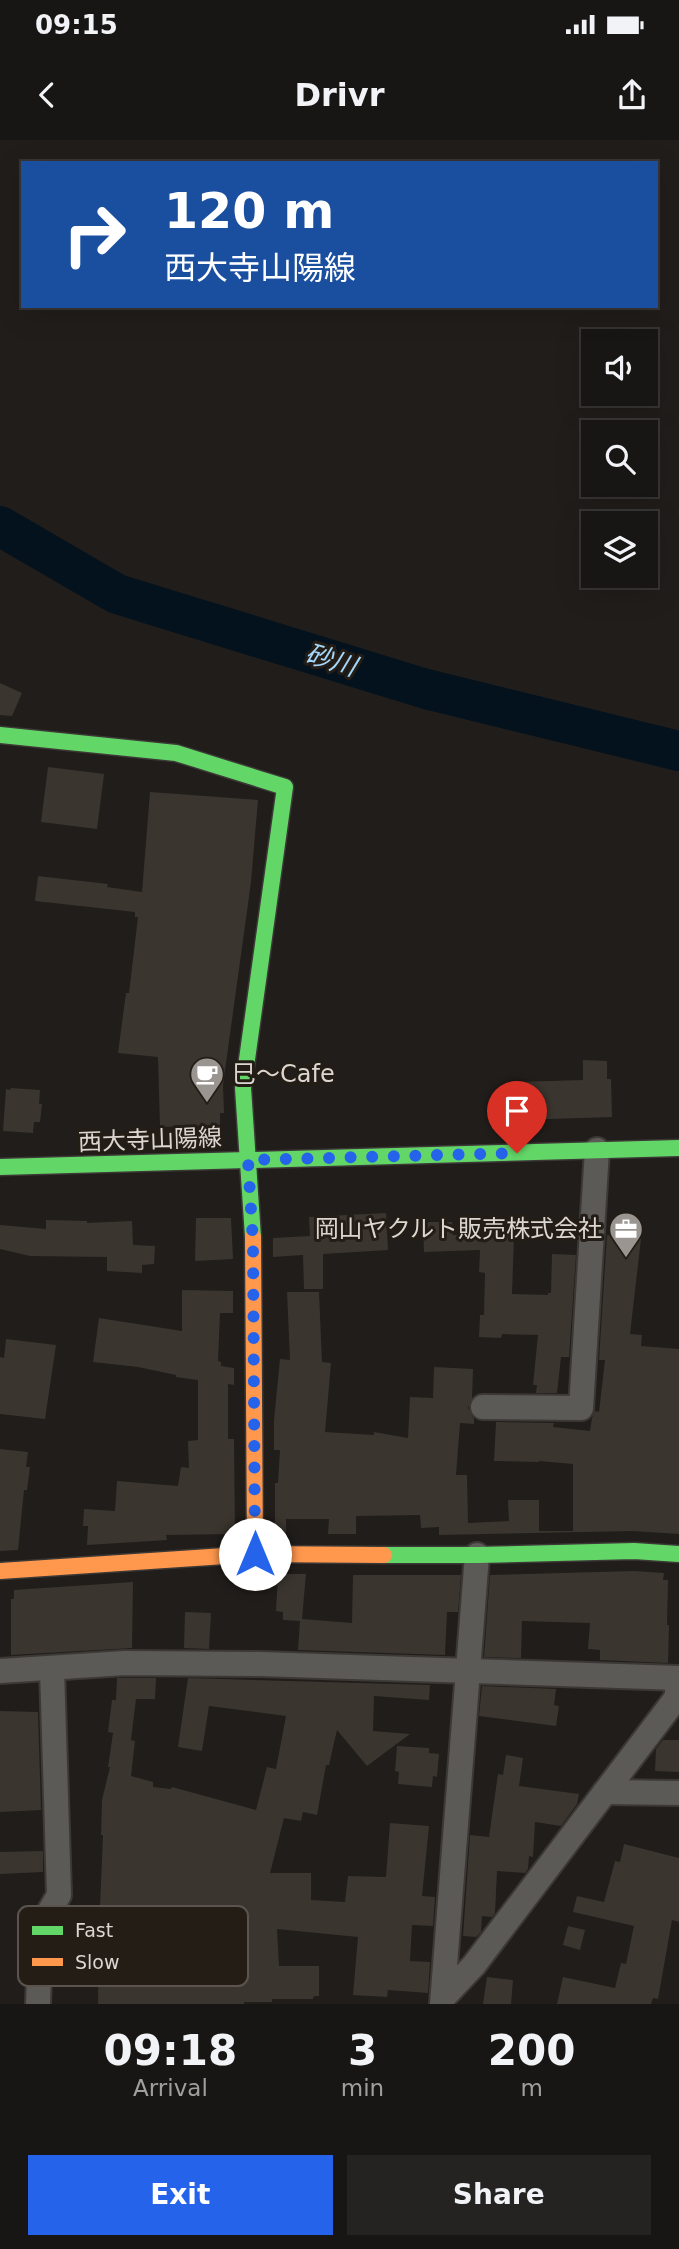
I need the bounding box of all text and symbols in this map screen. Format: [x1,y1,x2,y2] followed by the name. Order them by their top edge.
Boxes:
[35,10,118,40] text: 09:15
[28,76,66,114] icon: back
[295,76,384,114] text: Drivr
[613,76,651,114] icon: share
[164,183,334,240] text: 120 m
[49,189,140,280] icon: right
[164,249,356,287] text: 西大寺山陽線
[581,329,658,588] map controls
[581,329,658,406] button: sound
[581,420,658,497] button: search
[581,511,658,588] button: layers
[302,638,363,683] water label: 砂川
[188,1055,226,1104] cafe icon: 巳～Cafe
[232,1060,335,1088] place label: 巳～Cafe
[487,1081,547,1153] pin
[498,1092,536,1130] icon: arrive
[78,1123,222,1157] street label: 西大寺山陽線
[607,1210,645,1259] office icon: 岡山ヤクルト販売株式会社
[315,1215,602,1243] place label: 岡山ヤクルト販売株式会社
[218,1517,292,1591] position arrow
[18,1906,248,1986] legend
[75,1919,113,1941] text: Fast
[75,1951,120,1973] text: Slow
[104,2026,237,2075] text: 09:18
[348,2026,377,2075] text: 3
[488,2026,575,2075] text: 200
[133,2075,208,2101] text: Arrival
[341,2075,384,2101] text: min
[520,2075,543,2101] text: m
[28,2155,333,2235] button: Exit
[347,2155,651,2235] button: Share

